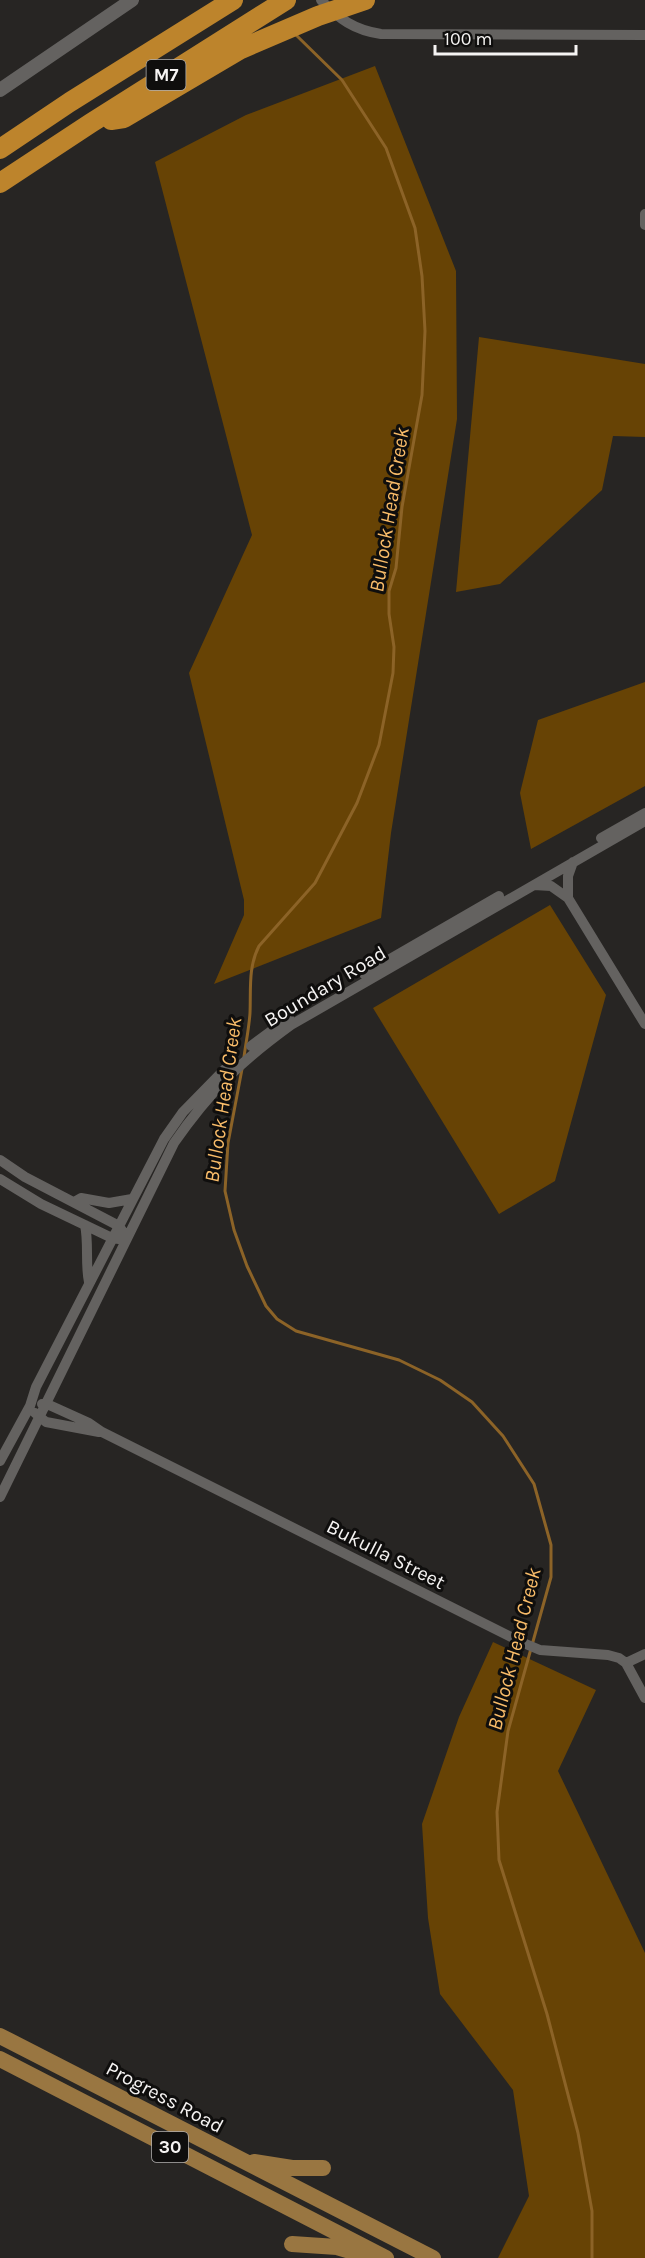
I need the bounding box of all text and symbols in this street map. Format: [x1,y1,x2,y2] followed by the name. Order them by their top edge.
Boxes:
[435,18,576,56] scale bar
[444,28,492,50] text: 100 m
[146,60,186,90] road number: M7
[364,426,414,594] water label: Bullock Head Creek
[260,941,390,1032] street label: Boundary Road
[200,1016,247,1184] water label: Bullock Head Creek
[323,1515,449,1594] street label: Bukulla Street
[482,1565,546,1733] water label: Bullock Head Creek
[102,2057,227,2138] street label: Progress Road
[152,2132,188,2162] road number: 30

